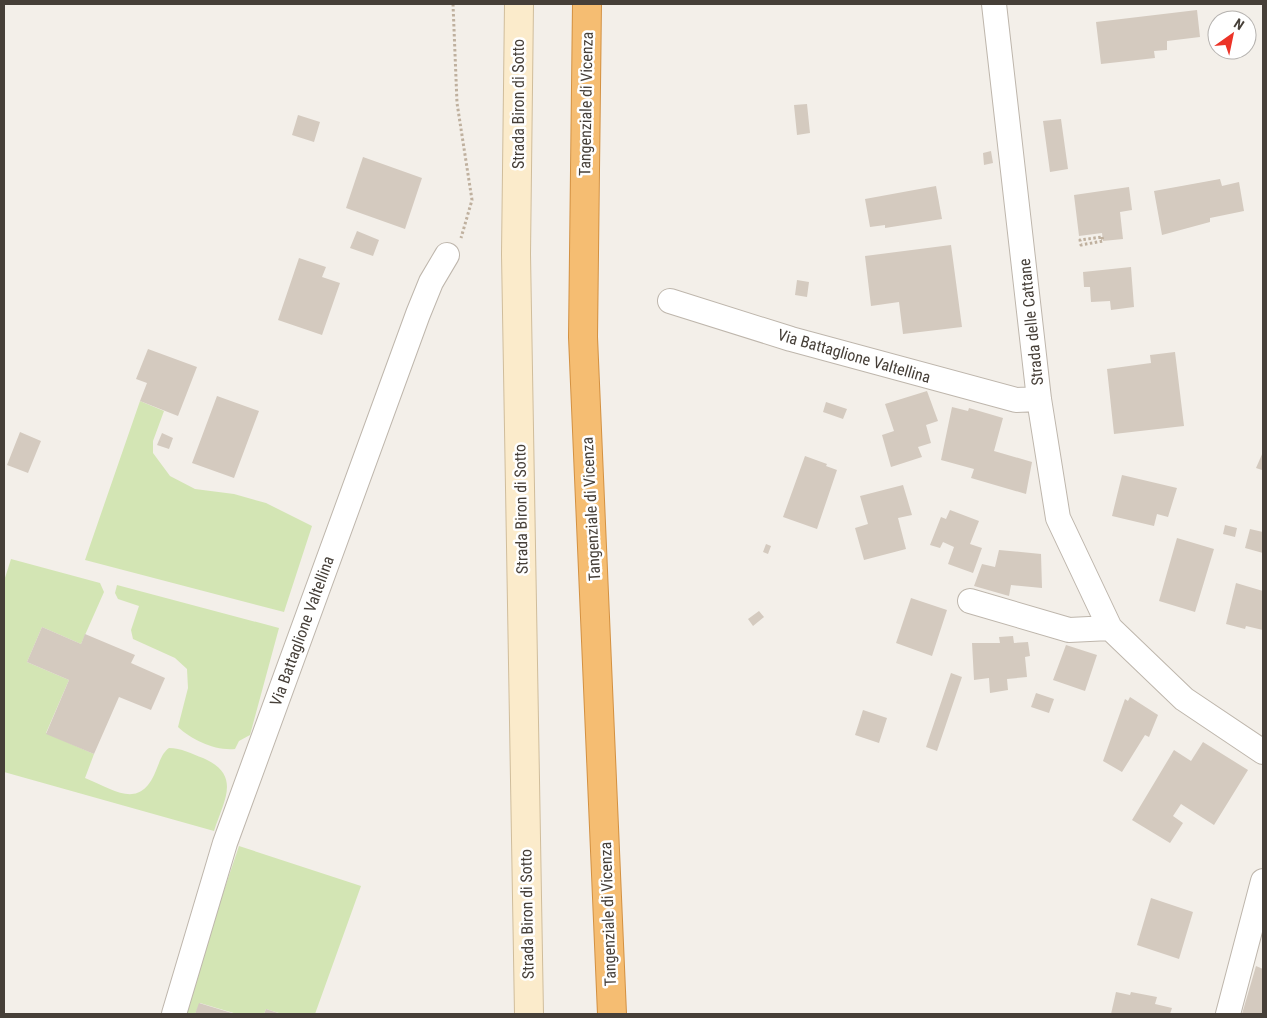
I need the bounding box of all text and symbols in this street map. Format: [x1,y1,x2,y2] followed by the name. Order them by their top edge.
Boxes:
[1207,10,1257,60] north arrow
[1231,15,1247,33] text: N
[575,32,597,176] street label: Tangenziale di Vicenza
[509,39,528,169] street label: Strada Biron di Sotto
[1015,258,1047,386] street label: Strada delle Cattane
[775,325,933,387] street label: Via Battaglione Valtellina
[578,436,604,582] street label: Tangenziale di Vicenza
[510,444,532,574] street label: Strada Biron di Sotto
[266,553,338,709] street label: Via Battaglione Valtellina
[596,841,620,987] street label: Tangenziale di Vicenza
[516,849,538,979] street label: Strada Biron di Sotto

